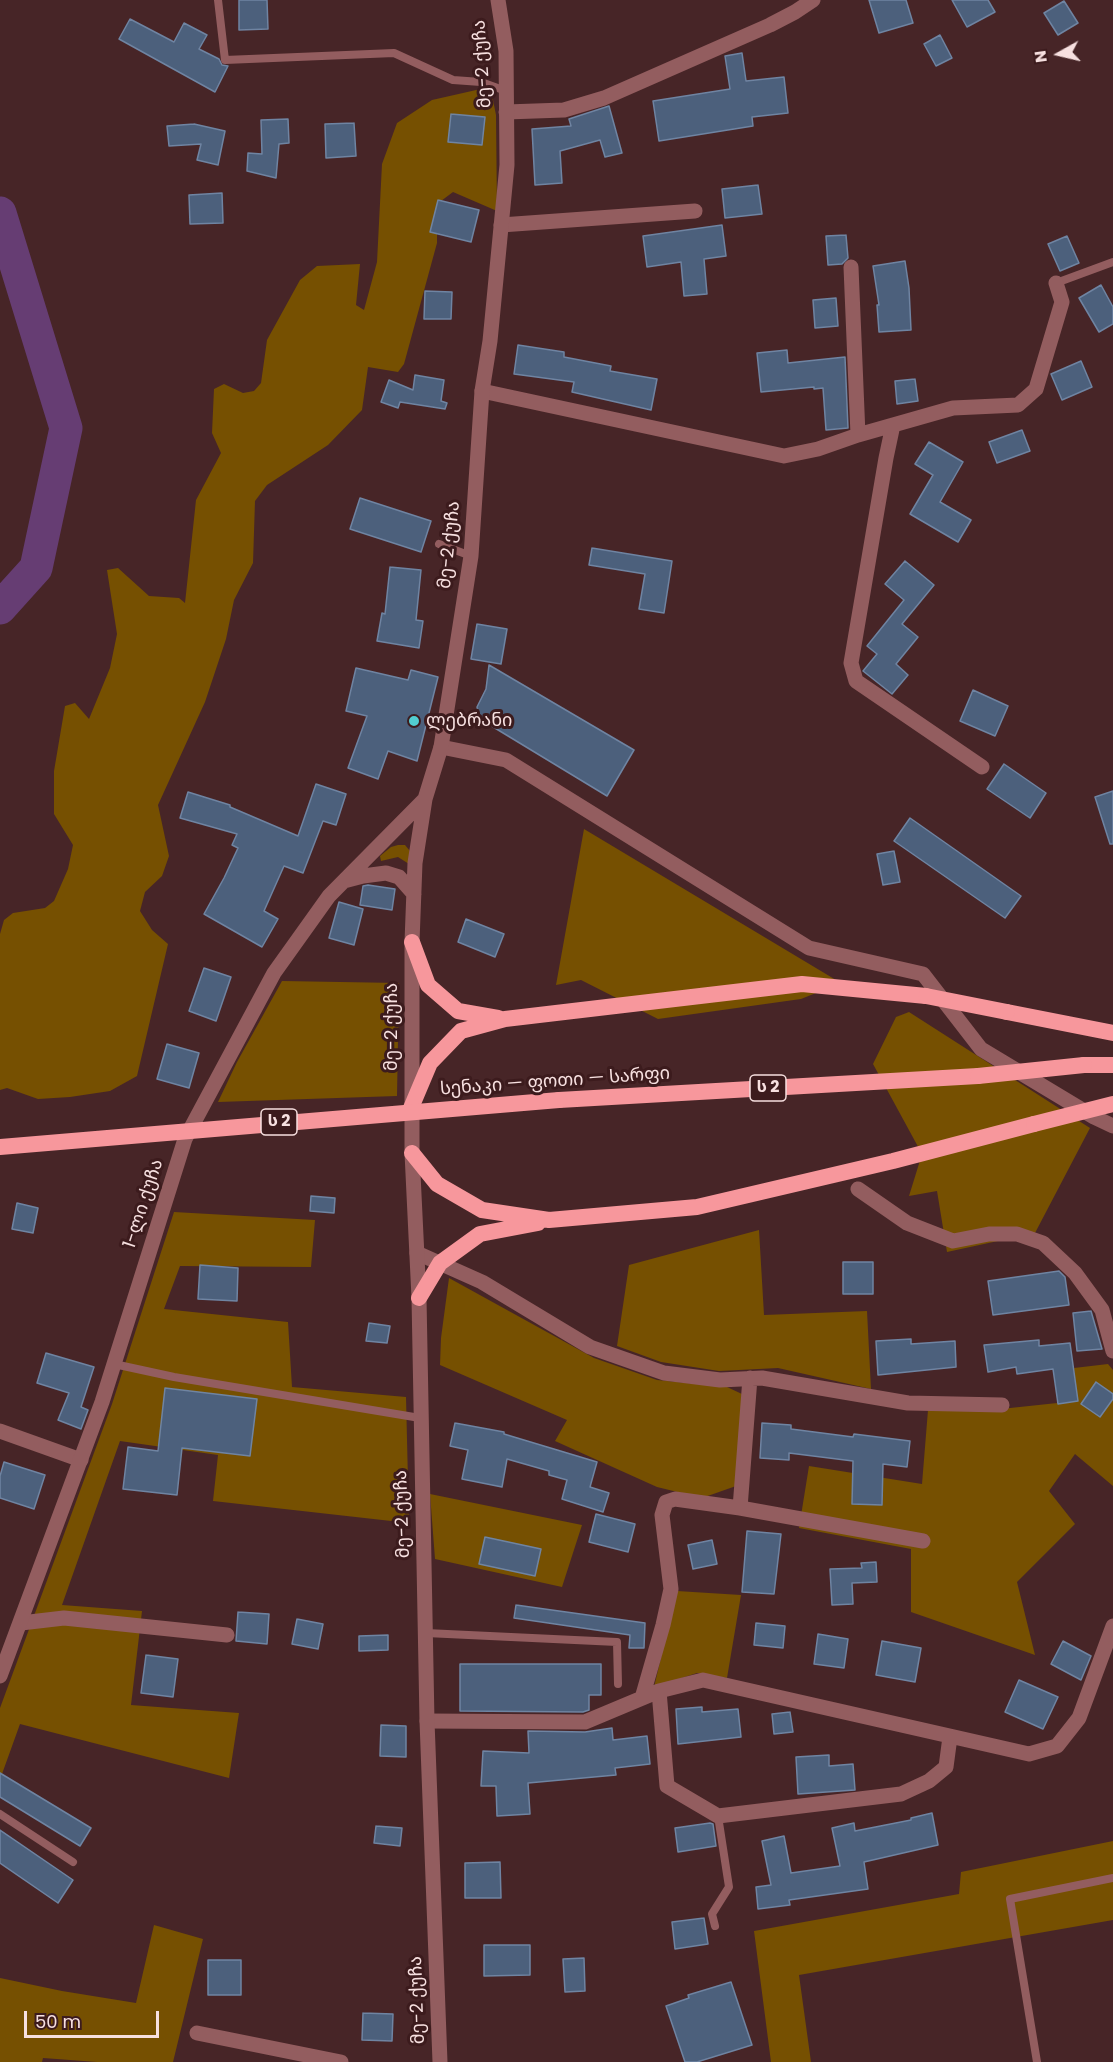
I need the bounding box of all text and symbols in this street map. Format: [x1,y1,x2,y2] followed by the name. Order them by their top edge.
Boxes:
[469,19,497,109] street label: მე-2 ქუჩა
[1029,24,1089,84] north arrow
[1028,49,1053,64] text: N
[435,500,465,590] street label: მე-2 ქუჩა
[426,710,512,732] place label: ლებრანი
[407,714,421,728] marker: ლებრანი
[381,983,403,1071] street label: მე-2 ქუჩა
[439,1063,671,1101] street label: სენაკი — ფოთი — სარფი
[750,1075,786,1101] road number: ს 2
[261,1109,297,1135] road number: ს 2
[119,1157,169,1251] street label: 1-ლი ქუჩა
[391,1470,415,1558] street label: მე-2 ქუჩა
[406,1956,430,2044] street label: მე-2 ქუჩა
[27,1999,162,2037] scale bar
[35,2009,81,2034] text: 50 m

